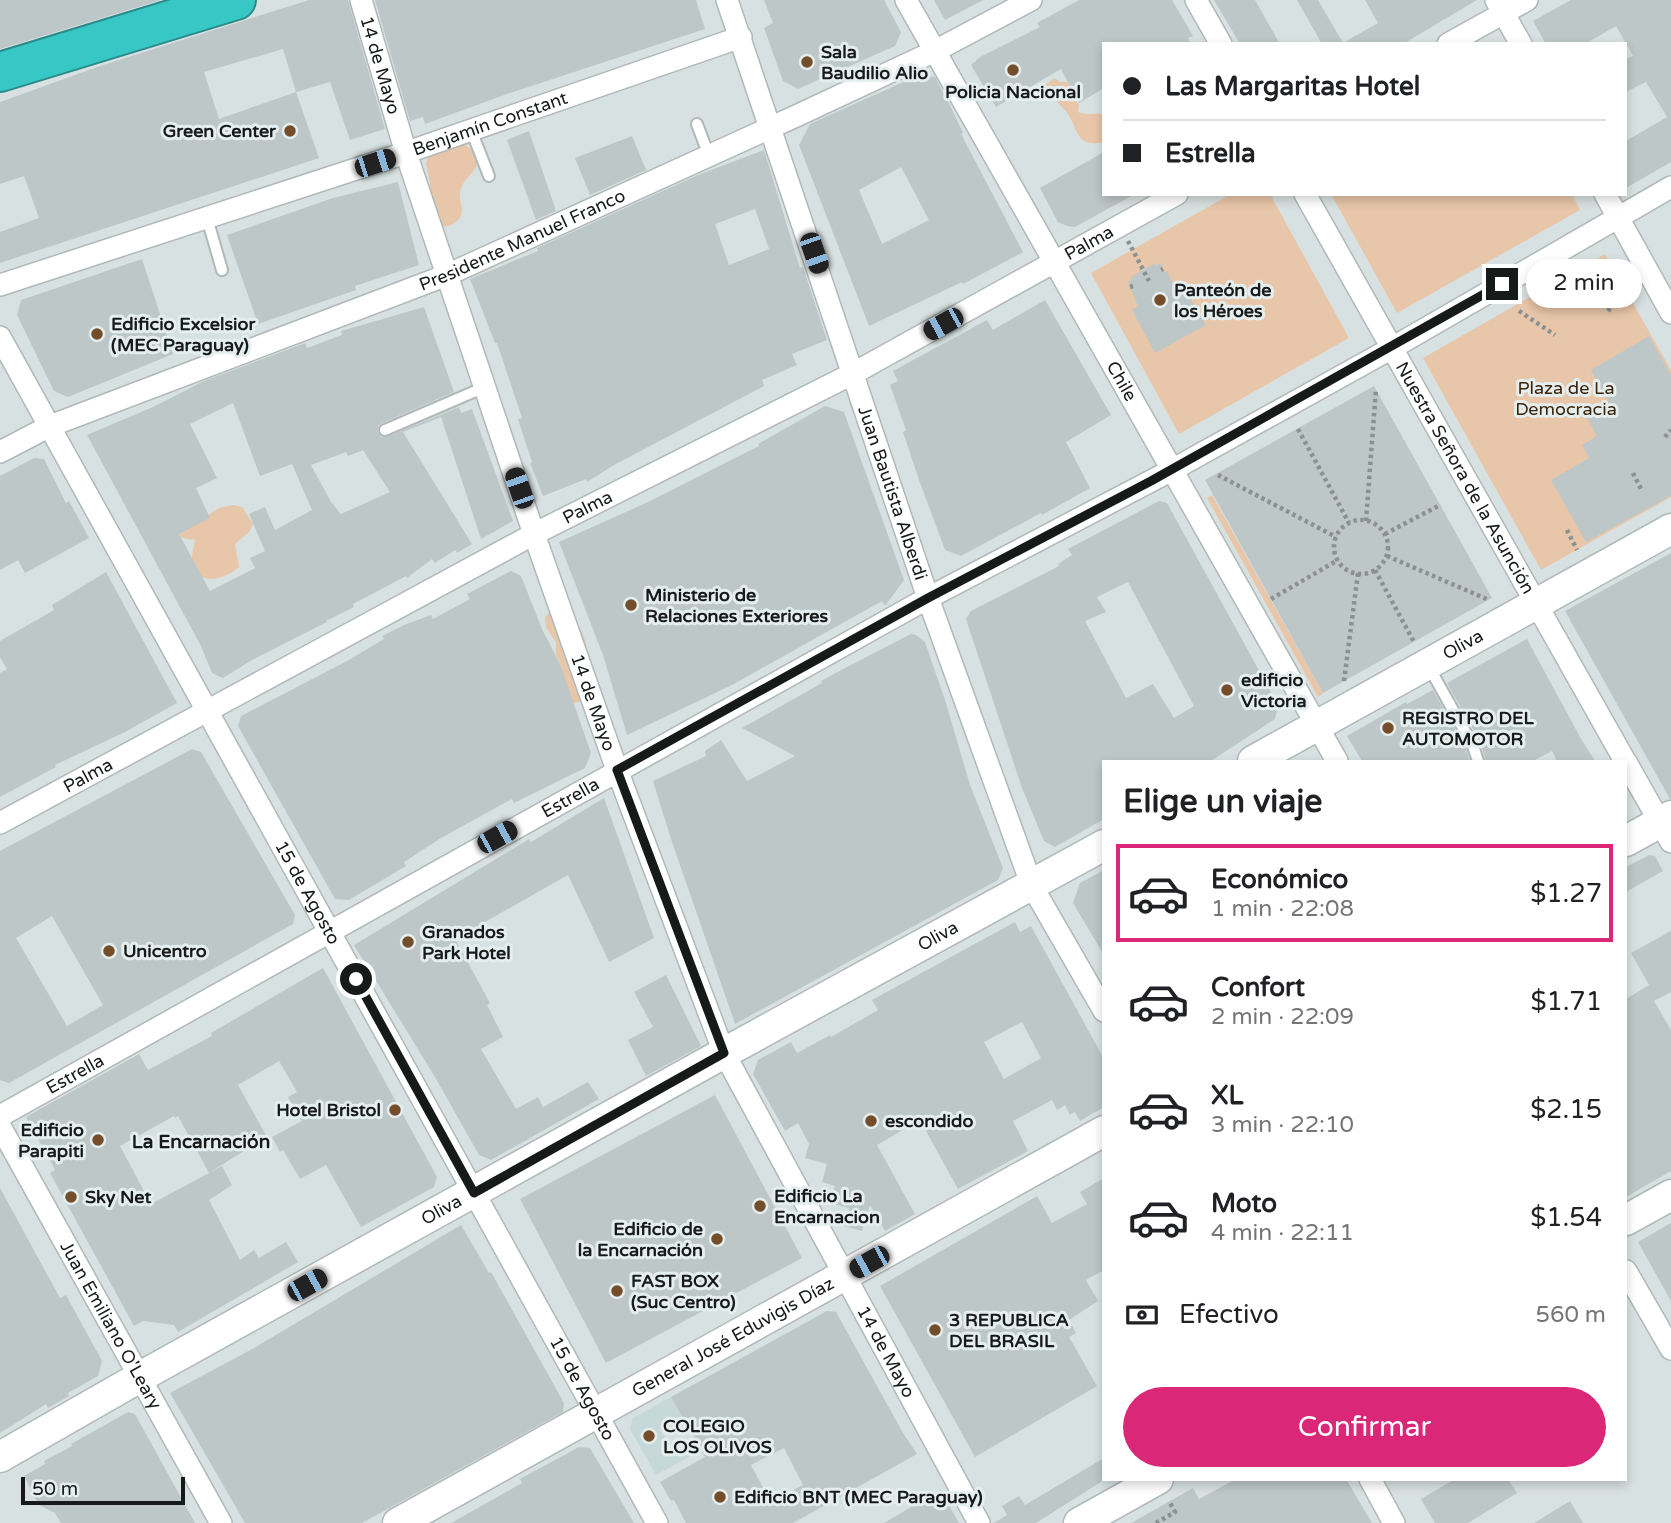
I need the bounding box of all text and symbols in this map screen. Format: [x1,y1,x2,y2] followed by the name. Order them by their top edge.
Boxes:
[355,13,405,117] street label: 14 de Mayo
[821,41,928,84] place label: Sala Baudilio Alio
[799,54,815,70] marker: Sala Baudilio Alio
[1005,62,1021,78] marker: Policia Nacional
[1165,71,1420,102] text: Las Margaritas Hotel
[945,81,1081,103] place label: Policia Nacional
[410,87,571,160] street label: Benjamín Constant
[163,120,277,142] place label: Green Center
[282,123,298,139] marker: Green Center
[1165,138,1256,169] text: Estrella
[352,147,399,179] car
[416,184,629,296] street label: Presidente Manuel Franco
[1060,220,1117,265] street label: Palma
[798,230,831,276] car
[1526,260,1642,308] callout: 2 min
[1486,268,1518,300] route end
[1553,269,1615,297] text: 2 min
[1174,279,1272,322] place label: Panteón de los Héroes
[1152,292,1168,308] marker: Panteón de los Héroes
[920,305,967,343] car
[111,313,256,356] place label: Edificio Excelsior (MEC Paraguay)
[89,326,105,342] marker: Edificio Excelsior (MEC Paraguay)
[1102,357,1142,405] street label: Chile
[1391,358,1539,598] street label: Nuestra Señora de la Asunción
[1515,377,1617,420] park label: Plaza de La Democracia
[853,403,932,583] street label: Juan Bautista Alberdi
[503,465,536,511] car
[559,485,616,529] street label: Palma
[645,584,828,627] place label: Ministerio de Relaciones Exteriores
[623,597,639,613] marker: Ministerio de Relaciones Exteriores
[1439,624,1487,665] street label: Oliva
[566,651,620,754] street label: 14 de Mayo
[1241,669,1307,712] place label: edificio Victoria
[1219,682,1235,698] marker: edificio Victoria
[1402,707,1534,750] place label: REGISTRO DEL AUTOMOTOR
[1380,720,1396,736] marker: REGISTRO DEL AUTOMOTOR
[59,753,116,798] street label: Palma
[537,773,603,823] street label: Estrella
[1123,783,1322,821] text: Elige un viaje
[474,818,521,856] car
[270,837,345,948] street label: 15 de Agosto
[1127,862,1190,925] icon: car
[1211,864,1348,895] text: Económico
[1530,878,1602,909] text: $1.27
[1211,895,1354,923] text: 1 min · 22:08
[914,916,962,956] street label: Oliva
[422,921,511,964] place label: Granados Park Hotel
[400,934,416,950] marker: Granados Park Hotel
[123,940,207,962] place label: Unicentro
[101,943,117,959] marker: Unicentro
[340,963,372,995] route start
[1127,970,1190,1033] icon: car
[1211,972,1305,1003] text: Confort
[1530,986,1602,1017] text: $1.71
[1211,1003,1354,1031] text: 2 min · 22:09
[42,1049,108,1099] street label: Estrella
[1127,1078,1190,1141] icon: car
[1211,1080,1243,1111] text: XL
[1530,1094,1602,1125] text: $2.15
[276,1099,381,1121] place label: Hotel Bristol
[387,1102,403,1118] marker: Hotel Bristol
[885,1110,973,1132] place label: escondido
[1211,1111,1354,1139] text: 3 min · 22:10
[863,1113,879,1129] marker: escondido
[18,1119,84,1162] place label: Edificio Parapiti
[132,1131,270,1153] district label: La Encarnación
[90,1132,106,1148] marker: Edificio Parapiti
[774,1185,880,1228] place label: Edificio La Encarnacion
[85,1186,151,1208] place label: Sky Net
[1127,1186,1190,1249] icon: car
[1211,1188,1277,1219] text: Moto
[63,1189,79,1205] marker: Sky Net
[417,1190,466,1230] street label: Oliva
[752,1198,768,1214] marker: Edificio La Encarnacion
[1530,1202,1602,1233] text: $1.54
[578,1218,703,1261] place label: Edificio de la Encarnación
[1211,1219,1354,1247] text: 4 min · 22:11
[709,1231,725,1247] marker: Edificio de la Encarnación
[55,1237,167,1413] street label: Juan Emiliano O'Leary
[846,1243,893,1281] car
[284,1266,331,1304] car
[631,1270,736,1313] place label: FAST BOX (Suc Centro)
[628,1272,838,1402] street label: General José Eduvigis Díaz
[609,1283,625,1299] marker: FAST BOX (Suc Centro)
[1123,1296,1161,1334] icon: cash
[1179,1299,1279,1330] text: Efectivo
[1536,1301,1606,1329] text: 560 m
[852,1302,920,1402] street label: 14 de Mayo
[949,1309,1069,1352] place label: 3 REPUBLICA DEL BRASIL
[927,1322,943,1338] marker: 3 REPUBLICA DEL BRASIL
[545,1333,620,1444] street label: 15 de Agosto
[1123,1387,1606,1467] button: Confirmar
[663,1415,772,1458] place label: COLEGIO LOS OLIVOS
[641,1428,657,1444] marker: COLEGIO LOS OLIVOS
[21,1474,186,1506] scale bar
[32,1478,78,1500] text: 50 m
[734,1486,983,1508] place label: Edificio BNT (MEC Paraguay)
[712,1489,728,1505] marker: Edificio BNT (MEC Paraguay)

